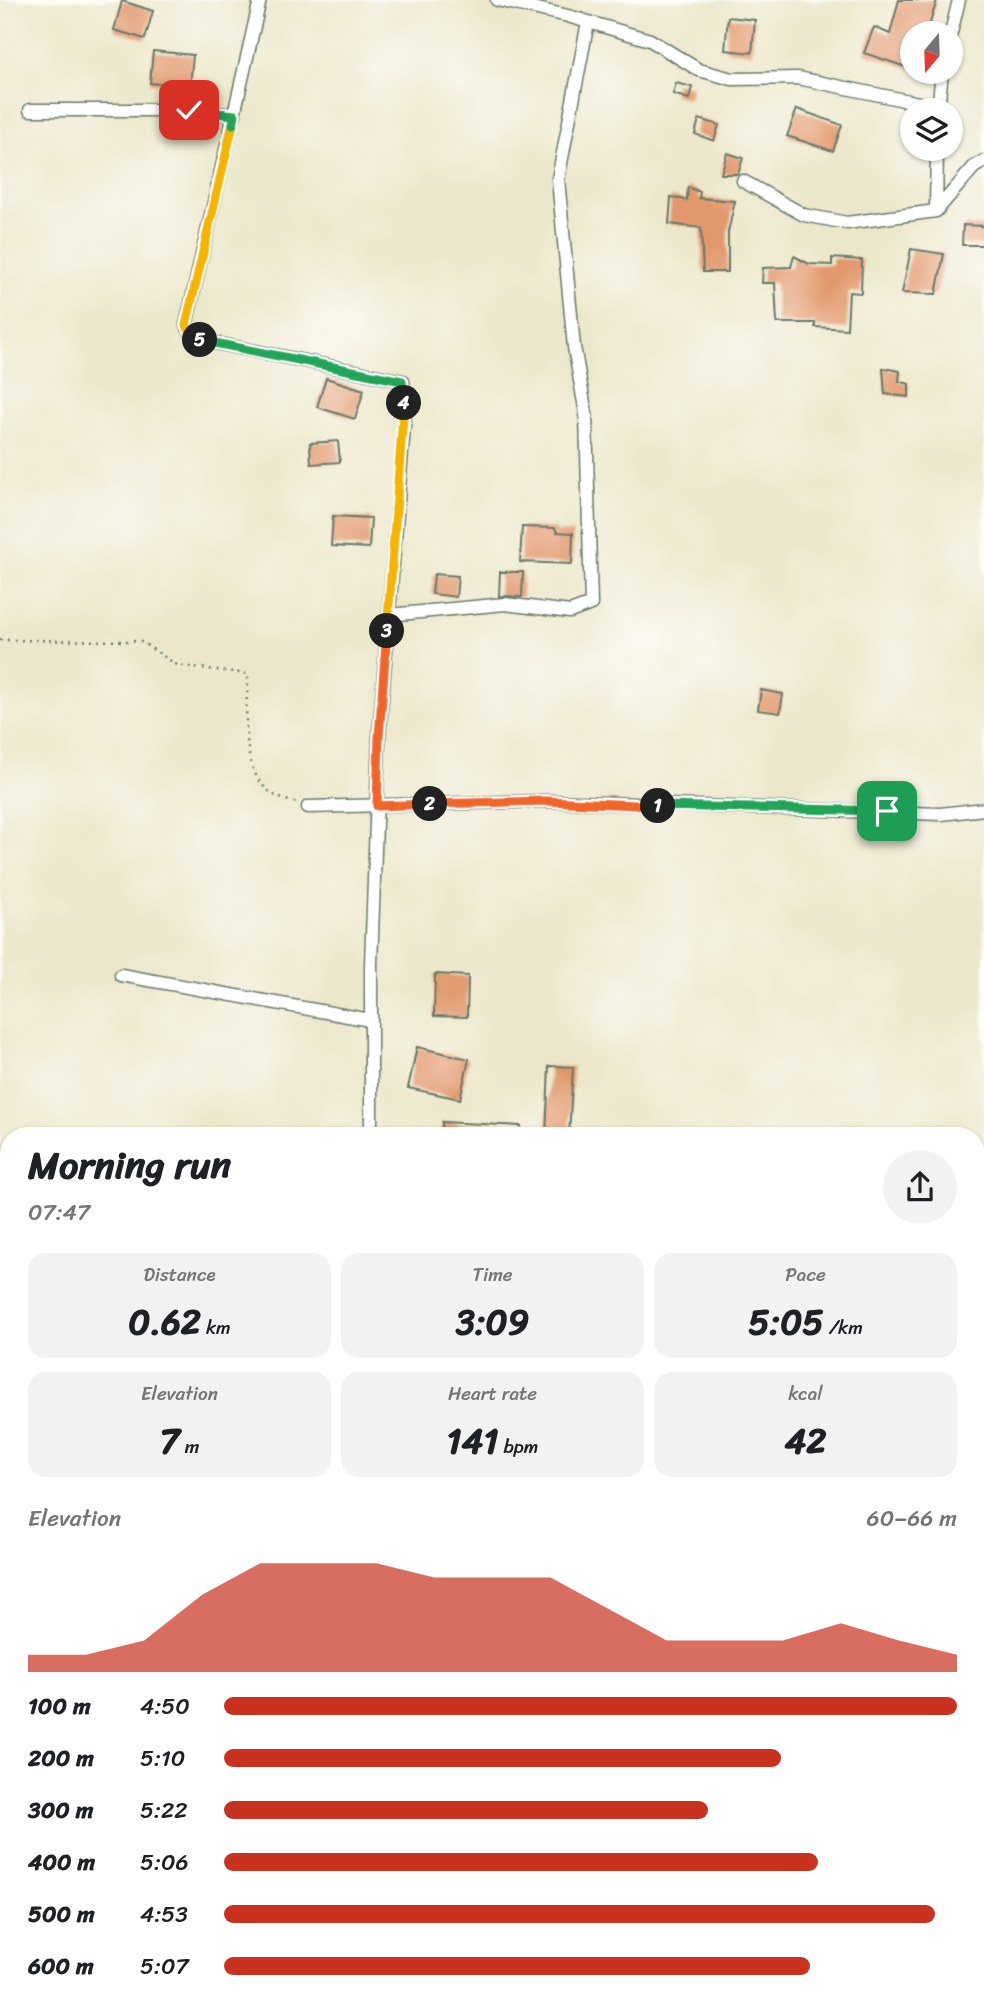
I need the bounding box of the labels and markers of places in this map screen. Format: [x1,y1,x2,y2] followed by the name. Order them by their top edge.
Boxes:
[159,80,219,140] pin
[182,322,218,358] pin: 5
[386,386,422,420] pin: 4
[370,614,404,648] pin: 3
[857,781,917,841] pin
[412,786,448,822] pin: 2
[640,788,676,824] pin: 1

